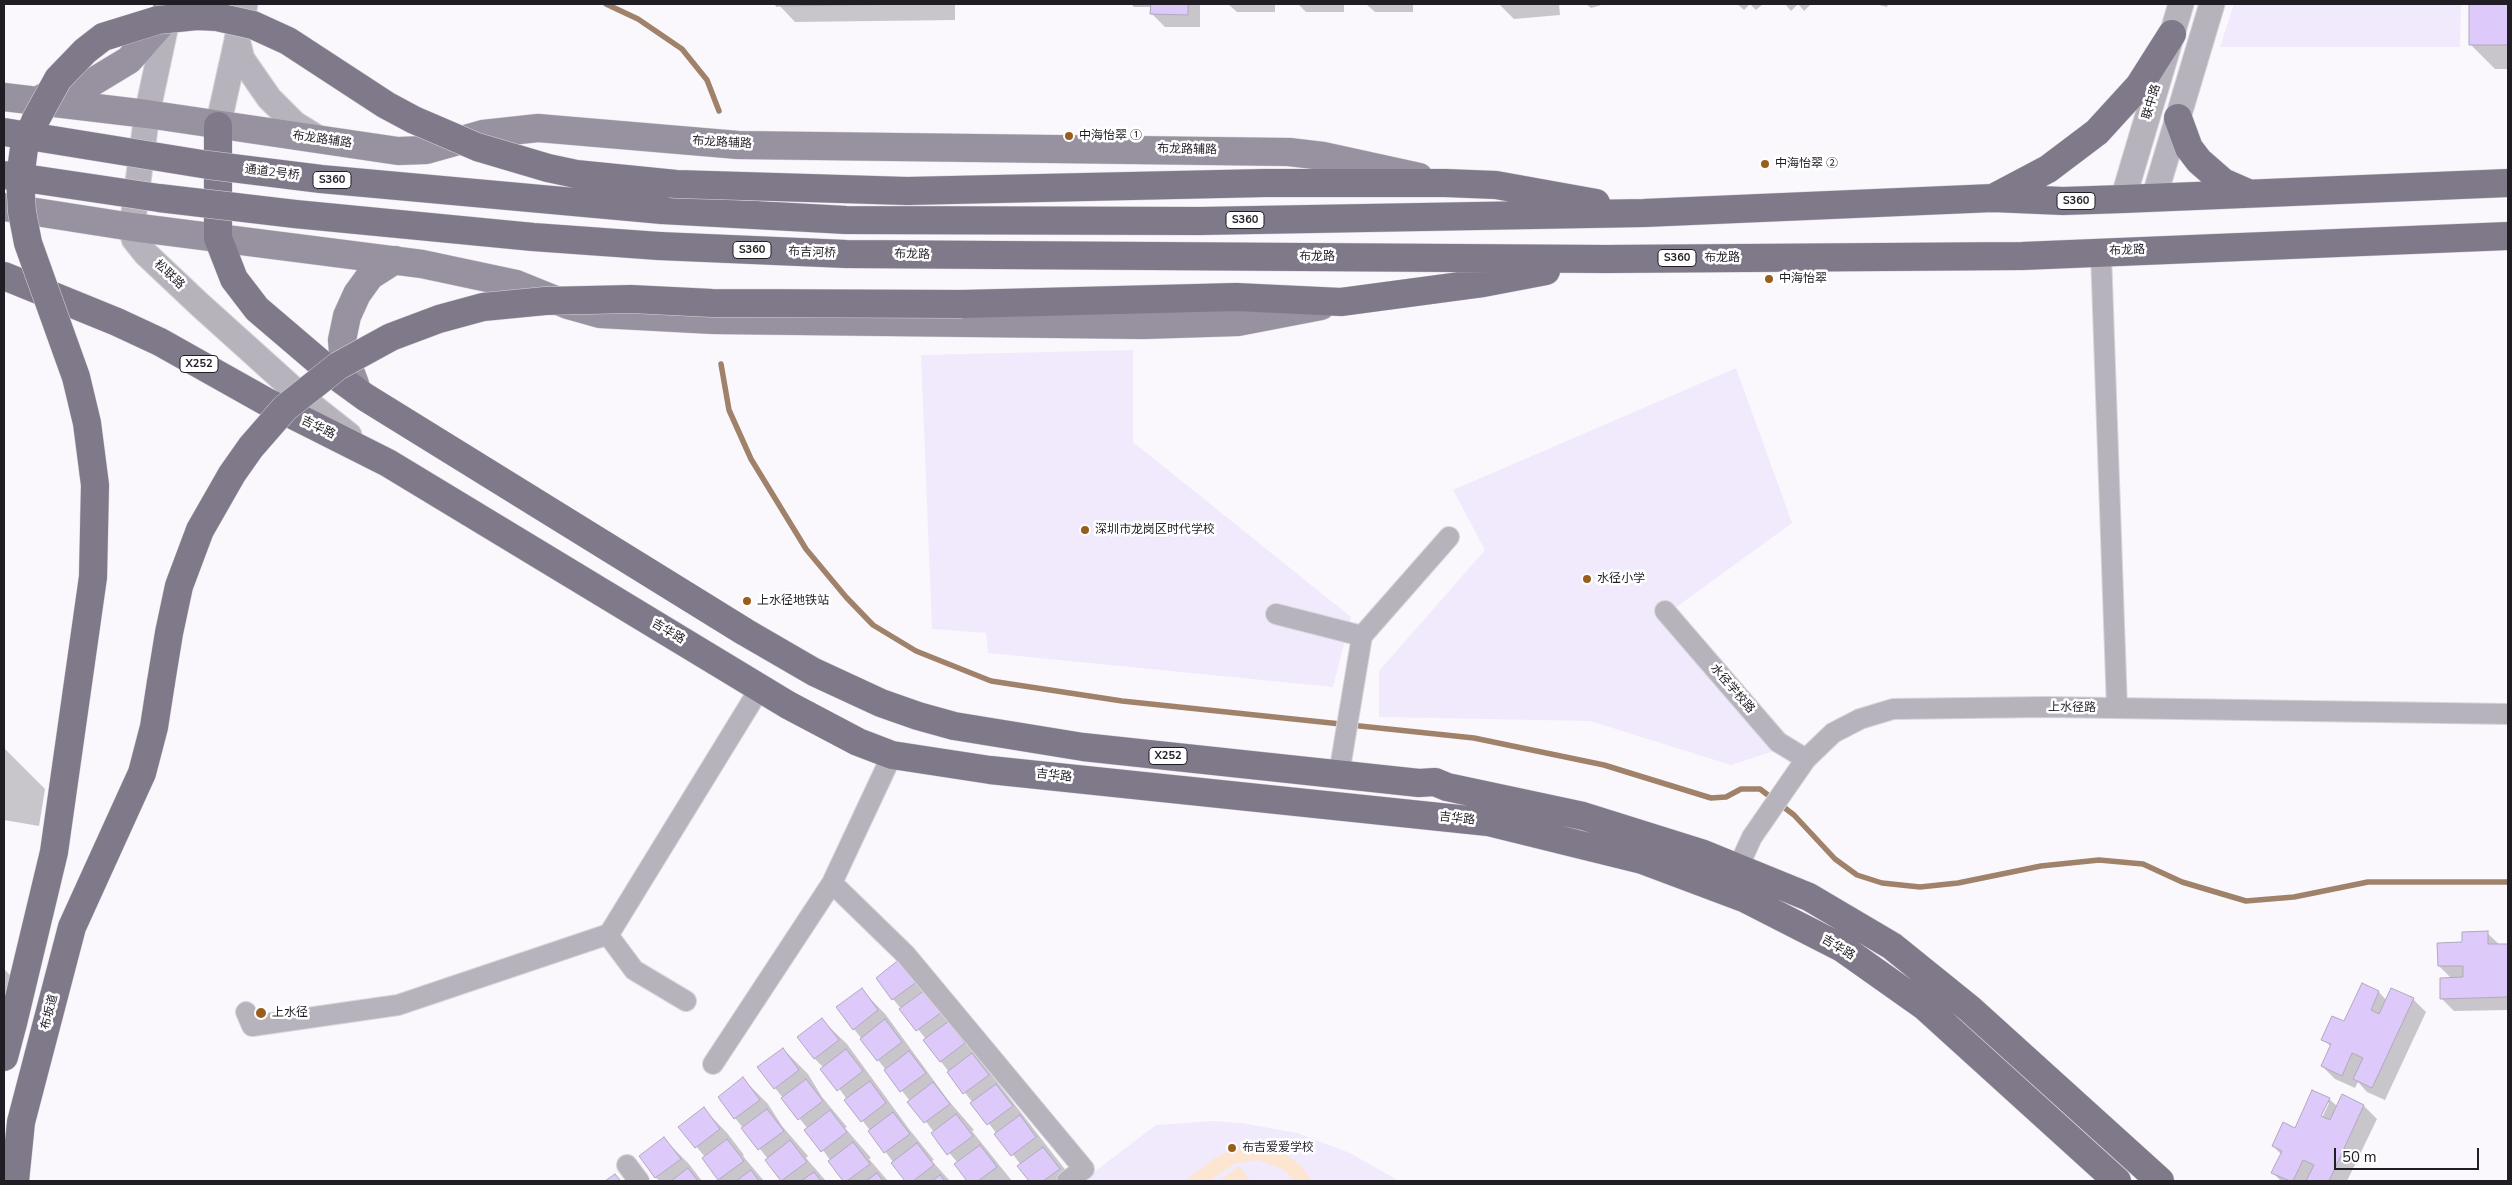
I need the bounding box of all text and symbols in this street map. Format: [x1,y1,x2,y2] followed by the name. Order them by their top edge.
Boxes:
[2140,83,2164,121] street label: 联中路
[291,129,353,151] street label: 布龙路辅路
[1079,129,1142,143] place label: 中海怡翠 ①
[1063,130,1075,142] marker: 中海怡翠 ①
[692,134,752,152] street label: 布龙路辅路
[1157,142,1217,158] street label: 布龙路辅路
[1775,157,1838,171] place label: 中海怡翠 ②
[1759,158,1771,170] marker: 中海怡翠 ②
[244,162,300,184] street label: 通道2号桥
[313,172,351,188] road number: S360
[2057,192,2095,210] road number: S360
[1226,212,1264,228] road number: S360
[733,242,771,258] road number: S360
[2109,243,2145,259] street label: 布龙路
[788,245,836,261] street label: 布吉河桥
[894,247,930,263] street label: 布龙路
[1299,250,1335,264] street label: 布龙路
[1658,250,1696,266] road number: S360
[1704,251,1740,265] street label: 布龙路
[151,257,187,293] street label: 松联路
[1779,272,1827,286] place label: 中海怡翠
[1763,273,1775,285] marker: 中海怡翠
[180,356,218,372] road number: X252
[299,414,337,442] street label: 吉华路
[1095,523,1215,537] place label: 深圳市龙岗区时代学校
[1079,524,1091,536] marker: 深圳市龙岗区时代学校
[1597,572,1645,586] place label: 水径小学
[1581,573,1593,585] marker: 水径小学
[757,594,829,608] place label: 上水径地铁站
[741,595,753,607] marker: 上水径地铁站
[649,617,687,647] street label: 吉华路
[1707,662,1757,716] street label: 水径学校路
[2048,700,2096,716] street label: 上水径路
[1149,748,1187,764] road number: X252
[1035,767,1073,785] street label: 吉华路
[1438,810,1476,828] street label: 吉华路
[1819,933,1857,963] street label: 吉华路
[39,993,61,1031] street label: 布坂道
[254,1006,268,1020] marker: 上水径
[272,1006,308,1020] place label: 上水径
[2337,1138,2482,1170] scale bar
[1242,1141,1314,1155] place label: 布吉爱爱学校
[1226,1142,1238,1154] marker: 布吉爱爱学校
[2342,1147,2377,1167] text: 50 m

